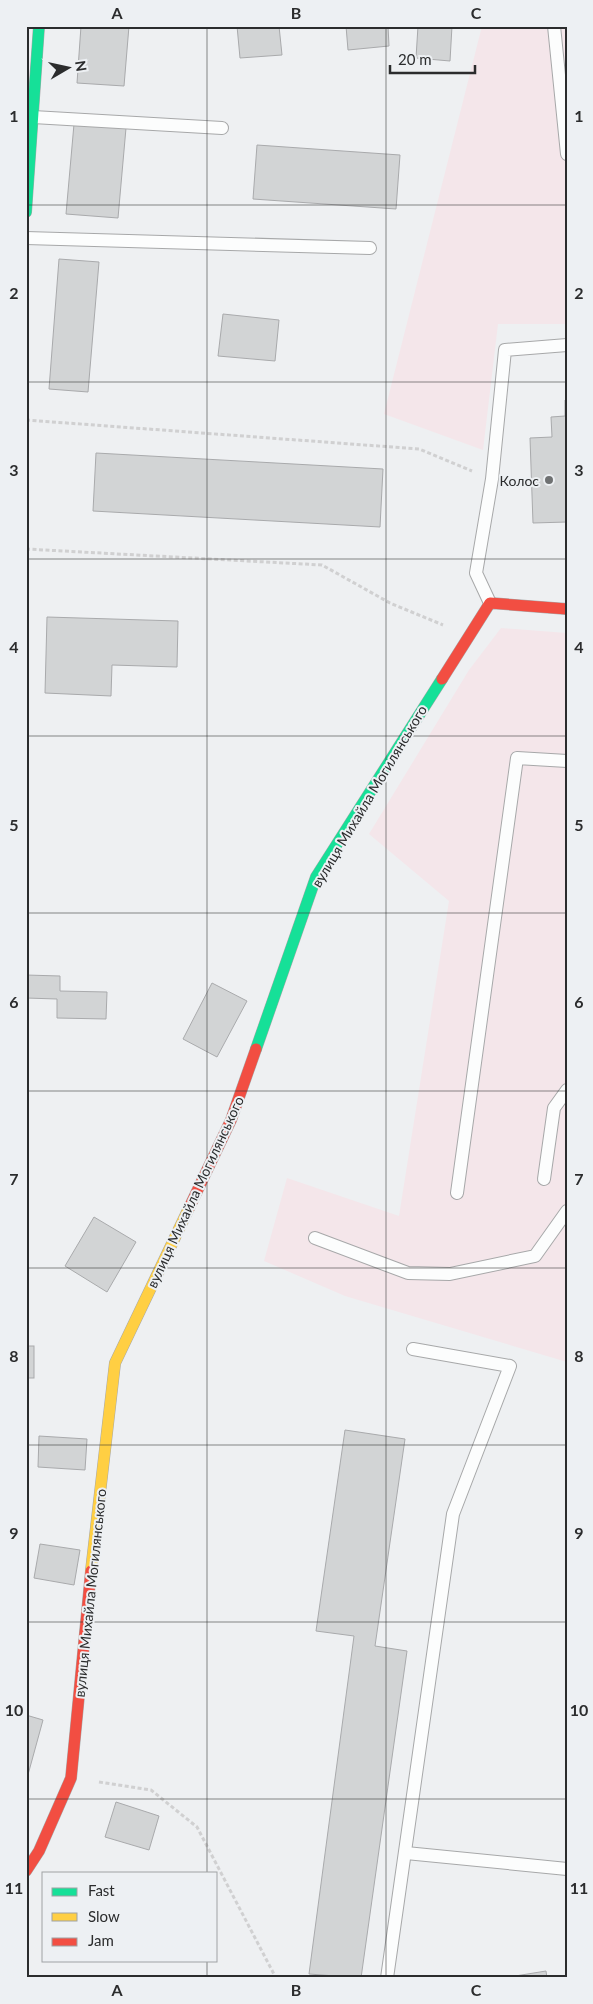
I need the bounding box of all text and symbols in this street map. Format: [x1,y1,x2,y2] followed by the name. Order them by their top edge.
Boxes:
[110,3,123,22] text: A
[291,3,301,22] text: B
[471,3,482,22] text: C
[42,42,92,92] north arrow
[390,42,476,74] scale bar
[398,50,432,68] text: 20 m
[72,59,91,73] text: N
[9,106,19,125] text: 1
[574,106,584,125] text: 1
[9,283,19,302] text: 2
[574,283,584,302] text: 2
[9,460,19,479] text: 3
[574,460,584,479] text: 3
[500,472,539,489] place label: Колос
[543,474,555,486] marker: Колос
[9,637,19,656] text: 4
[574,637,584,656] text: 4
[308,702,430,890] street label: вулиця Михайла Могилянського
[9,815,19,834] text: 5
[574,815,584,834] text: 5
[9,992,19,1011] text: 6
[574,992,584,1011] text: 6
[143,1093,247,1290] street label: вулиця Михайла Могилянського
[9,1169,19,1188] text: 7
[574,1169,584,1188] text: 7
[9,1346,19,1365] text: 8
[574,1346,584,1365] text: 8
[71,1488,109,1698] street label: вулиця Михайла Могилянського
[9,1523,19,1542] text: 9
[574,1523,584,1542] text: 9
[5,1700,23,1719] text: 10
[570,1700,588,1719] text: 10
[42,1872,218,1962] legend
[5,1878,23,1897] text: 11
[570,1878,588,1897] text: 11
[88,1881,115,1899] text: Fast
[88,1907,120,1925] text: Slow
[88,1931,114,1949] text: Jam
[110,1980,123,1999] text: A
[291,1980,301,1999] text: B
[471,1980,482,1999] text: C

